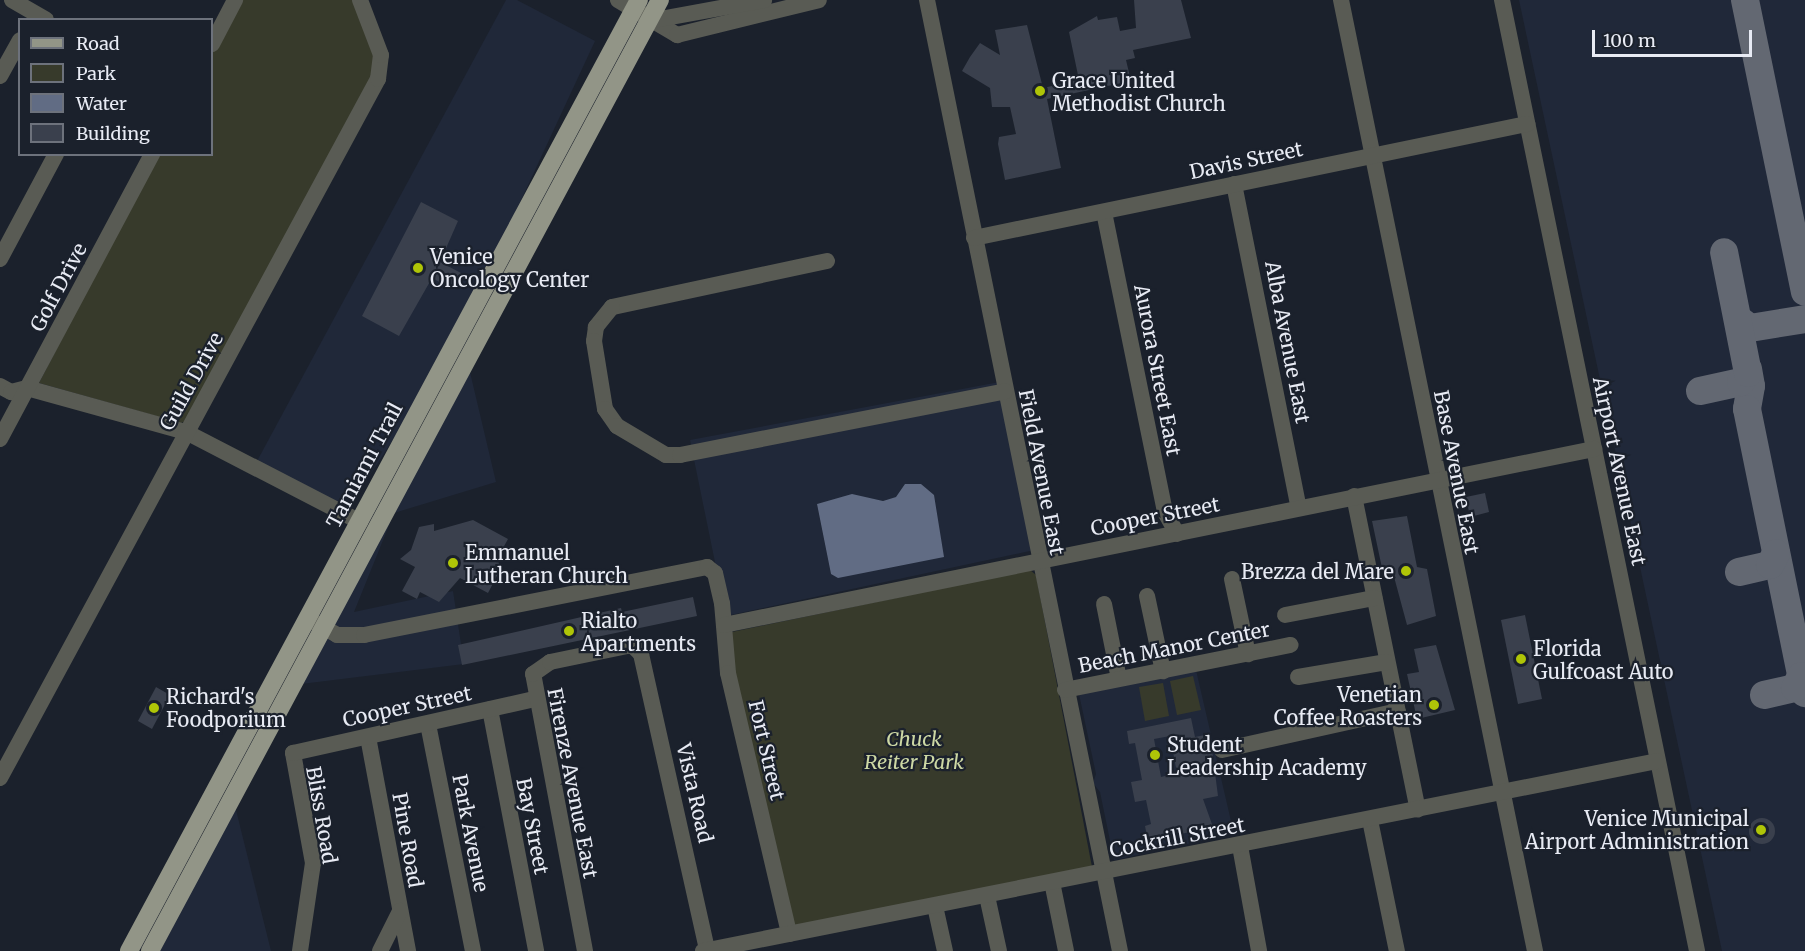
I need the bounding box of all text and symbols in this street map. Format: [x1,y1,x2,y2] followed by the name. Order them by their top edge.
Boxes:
[18,18,213,156] legend
[1595,18,1756,56] scale bar
[1603,29,1656,52] text: 100 m
[76,32,120,55] text: Road
[76,62,116,85] text: Park
[1052,68,1226,115] place label: Grace United Methodist Church
[1033,84,1047,98] marker: Grace United Methodist Church
[76,92,127,115] text: Water
[76,122,150,145] text: Building
[1187,136,1305,184] street label: Davis Street
[25,239,91,335] street label: Golf Drive
[430,244,589,291] place label: Venice Oncology Center
[1261,259,1315,425] street label: Alba Avenue East
[411,261,425,275] marker: Venice Oncology Center
[1130,282,1186,458] street label: Aurora Street East
[154,328,228,434] street label: Guild Drive
[1588,374,1652,568] street label: Airport Avenue East
[1014,387,1070,557] street label: Field Avenue East
[1429,388,1485,556] street label: Base Avenue East
[321,398,407,532] street label: Tamiami Trail
[1088,492,1222,540] street label: Cooper Street
[465,540,628,587] place label: Emmanuel Lutheran Church
[446,556,460,570] marker: Emmanuel Lutheran Church
[1241,559,1394,583] place label: Brezza del Mare
[1399,564,1413,578] marker: Brezza del Mare
[581,608,696,655] place label: Rialto Apartments
[1076,617,1272,677] street label: Beach Manor Center
[562,624,576,638] marker: Rialto Apartments
[1533,636,1673,683] place label: Florida Gulfcoast Auto
[1514,652,1528,666] marker: Florida Gulfcoast Auto
[340,681,474,731] street label: Cooper Street
[1274,682,1422,729] place label: Venetian Coffee Roasters
[166,684,286,731] place label: Richard's Foodporium
[543,686,603,880] street label: Firenze Avenue East
[744,698,790,802] street label: Fort Street
[1427,698,1441,712] marker: Venetian Coffee Roasters
[147,701,161,715] marker: Richard's Foodporium
[864,726,964,773] park label: Chuck Reiter Park
[1167,732,1367,779] place label: Student Leadership Academy
[672,741,718,845] street label: Vista Road
[1148,748,1162,762] marker: Student Leadership Academy
[302,764,342,866] street label: Bliss Road
[448,772,494,894] street label: Park Avenue
[512,776,554,876] street label: Bay Street
[388,791,428,889] street label: Pine Road
[1525,807,1749,854] place label: Venice Municipal Airport Administration
[1107,812,1247,862] street label: Cockrill Street
[1754,823,1768,837] marker: Venice Municipal Airport Administration

